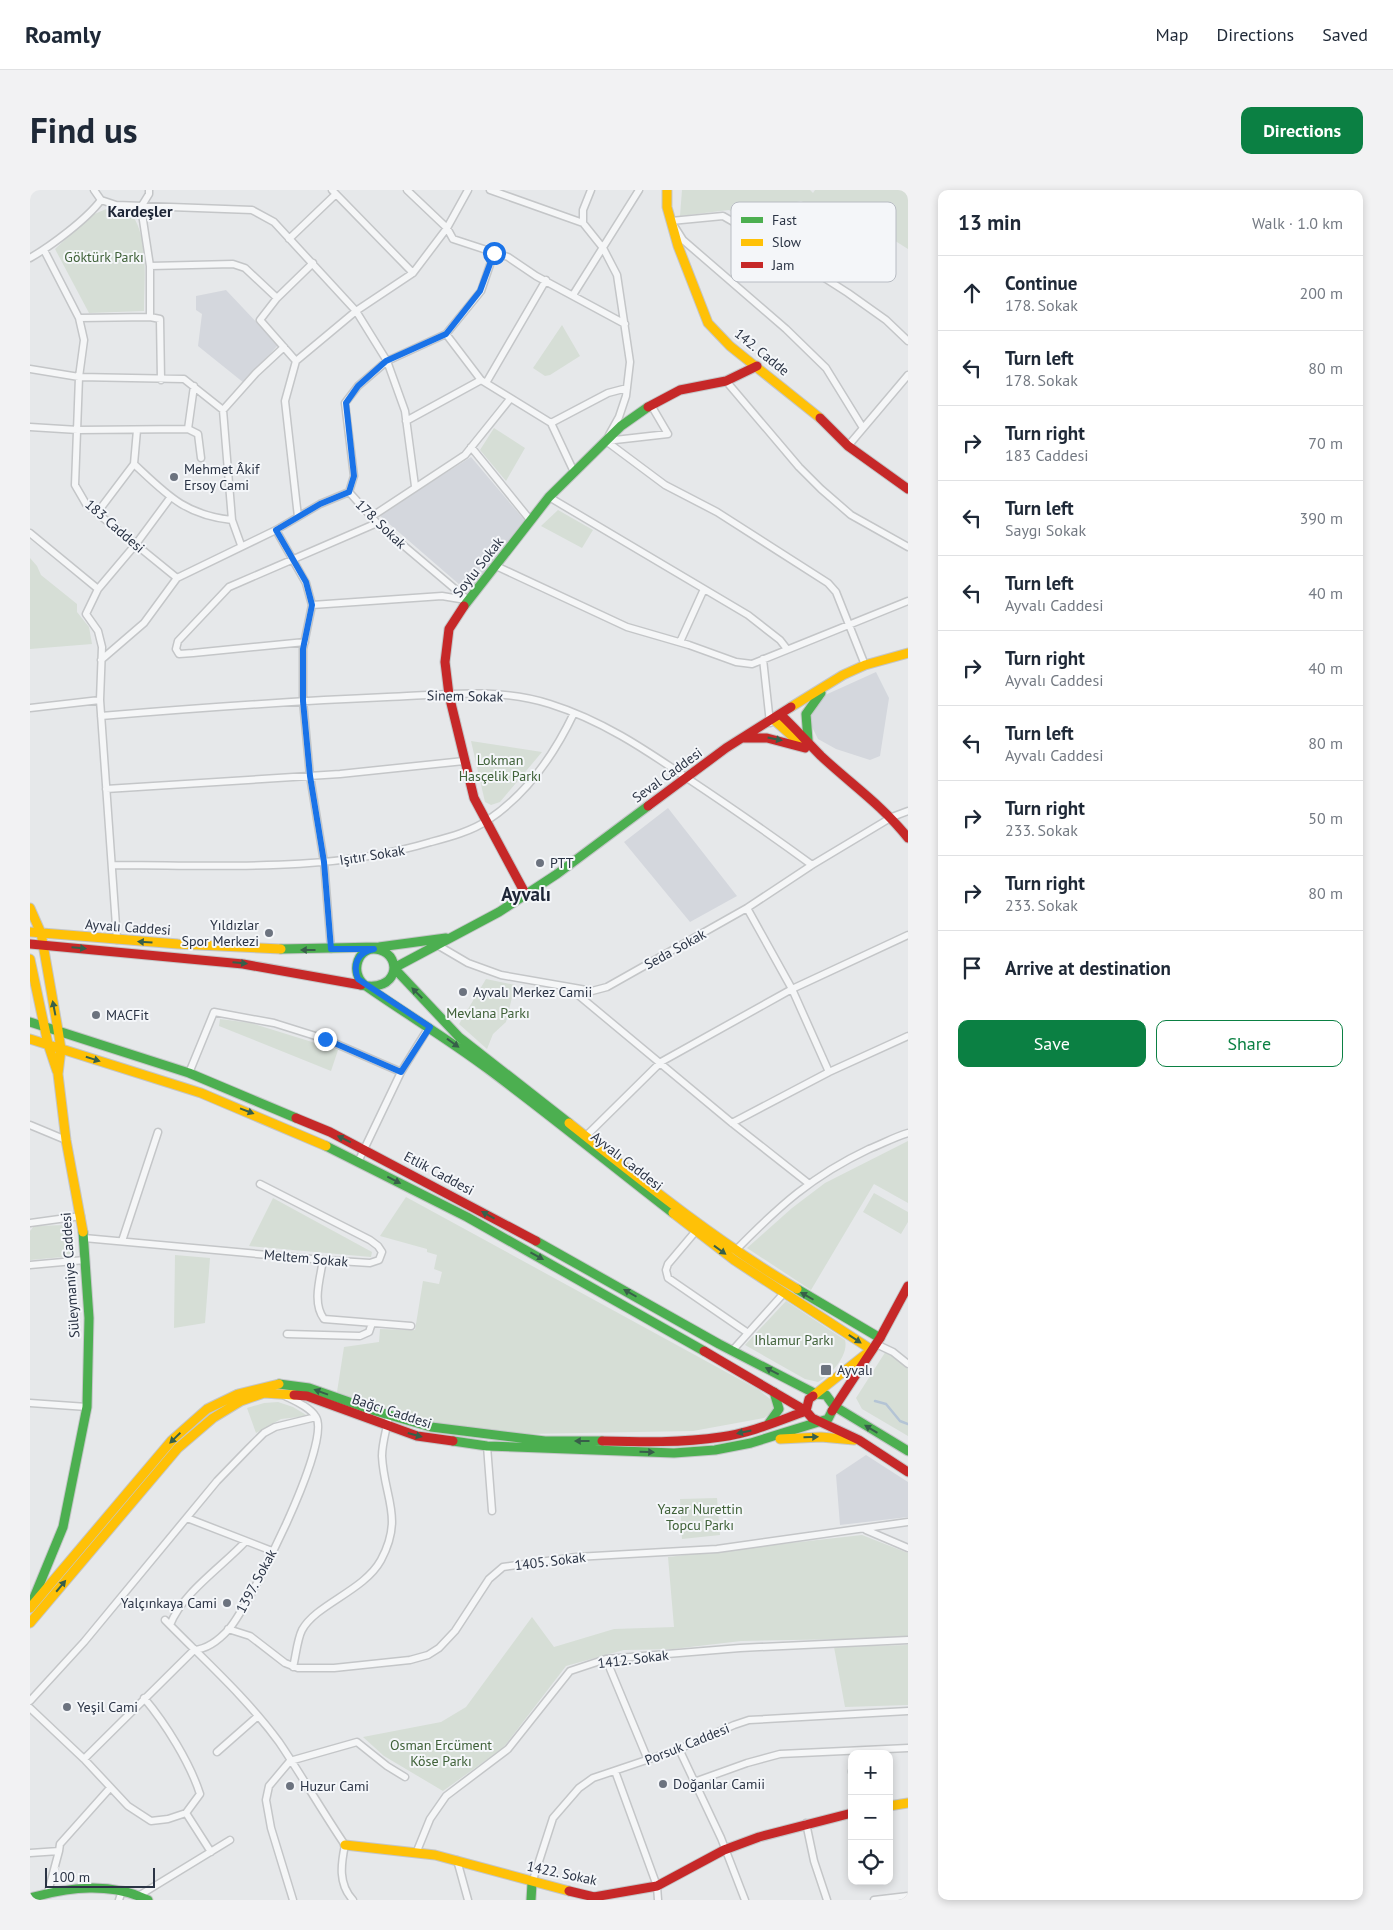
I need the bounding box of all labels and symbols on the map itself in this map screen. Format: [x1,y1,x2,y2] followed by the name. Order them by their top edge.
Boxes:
[107,201,173,221] district label: Kardeşler
[731,202,896,282] legend
[772,211,797,229] text: Fast
[772,233,802,251] text: Slow
[483,242,506,265] route start
[64,248,144,266] park label: Göktürk Parkı
[771,256,794,274] text: Jam
[731,324,793,380] street label: 142. Cadde
[184,460,260,494] place label: Mehmet Âkif Ersoy Cami
[168,471,180,483] marker: Mehmet Âkif Ersoy Cami
[81,495,149,557] street label: 183 Caddesi
[352,495,410,553] street label: 178. Sokak
[449,533,507,601] street label: Soylu Sokak
[427,686,504,706] street label: Sinem Sokak
[767,736,783,744] one-way arrow
[628,744,706,806] street label: Seval Caddesi
[459,751,541,785] park label: Lokman Hasçelik Parkı
[338,841,406,869] street label: Işıtır Sokak
[550,854,574,872] place label: PTT
[534,857,546,869] marker: PTT
[501,882,551,906] district label: Ayvalı
[84,915,172,939] street label: Ayvalı Caddesi
[182,916,259,950] place label: Yıldızlar Spor Merkezi
[641,924,709,973] street label: Seda Sokak
[263,927,275,939] marker: Yıldızlar Spor Merkezi
[137,937,153,945] one-way arrow
[71,944,87,952] one-way arrow
[299,946,315,954] one-way arrow
[233,959,249,967] one-way arrow
[473,983,592,1001] place label: Ayvalı Merkez Camii
[457,986,469,998] marker: Ayvalı Merkez Camii
[411,987,423,999] one-way arrow
[50,1001,58,1016] one-way arrow
[446,1004,530,1022] park label: Mevlana Parkı
[106,1006,149,1024] place label: MACFit
[90,1009,102,1021] marker: MACFit
[314,1028,337,1051] route end
[446,1038,459,1048] one-way arrow
[86,1055,101,1063] one-way arrow
[240,1108,254,1116] one-way arrow
[588,1127,666,1195] street label: Ayvalı Caddesi
[337,1135,351,1143] one-way arrow
[401,1147,477,1199] street label: Etlik Caddesi
[387,1176,401,1184] one-way arrow
[481,1210,494,1219] one-way arrow
[57,1212,83,1338] street label: Süleymaniye Caddesi
[263,1245,349,1271] street label: Meltem Sokak
[713,1245,726,1255] one-way arrow
[531,1252,544,1261] one-way arrow
[624,1288,637,1297] one-way arrow
[801,1291,814,1300] one-way arrow
[754,1331,834,1349] park label: Ihlamur Parkı
[849,1334,862,1344] one-way arrow
[837,1361,873,1379] place label: Ayvalı
[819,1363,833,1377] marker: Ayvalı
[765,1367,780,1375] one-way arrow
[313,1388,328,1396] one-way arrow
[350,1390,434,1432] street label: Bağcı Caddesi
[865,1424,878,1433] one-way arrow
[736,1428,751,1436] one-way arrow
[408,1431,423,1439] one-way arrow
[169,1432,181,1444] one-way arrow
[803,1433,819,1441] one-way arrow
[574,1437,590,1445] one-way arrow
[639,1448,655,1456] one-way arrow
[657,1500,743,1534] park label: Yazar Nurettin Topcu Parkı
[232,1546,280,1616] street label: 1397. Sokak
[513,1548,587,1574] street label: 1405. Sokak
[56,1580,67,1593] one-way arrow
[121,1594,217,1612] place label: Yalçınkaya Cami
[221,1597,233,1609] marker: Yalçınkaya Cami
[596,1646,670,1672] street label: 1412. Sokak
[77,1698,138,1716] place label: Yeşil Cami
[61,1701,73,1713] marker: Yeşil Cami
[642,1719,732,1769] street label: Porsuk Caddesi
[390,1736,492,1770] park label: Osman Ercüment Köse Parkı
[673,1775,765,1793] place label: Doğanlar Camii
[300,1777,369,1795] place label: Huzur Cami
[657,1778,669,1790] marker: Doğanlar Camii
[284,1780,296,1792] marker: Huzur Cami
[525,1857,599,1889] street label: 1422. Sokak
[45,1865,155,1888] scale bar

